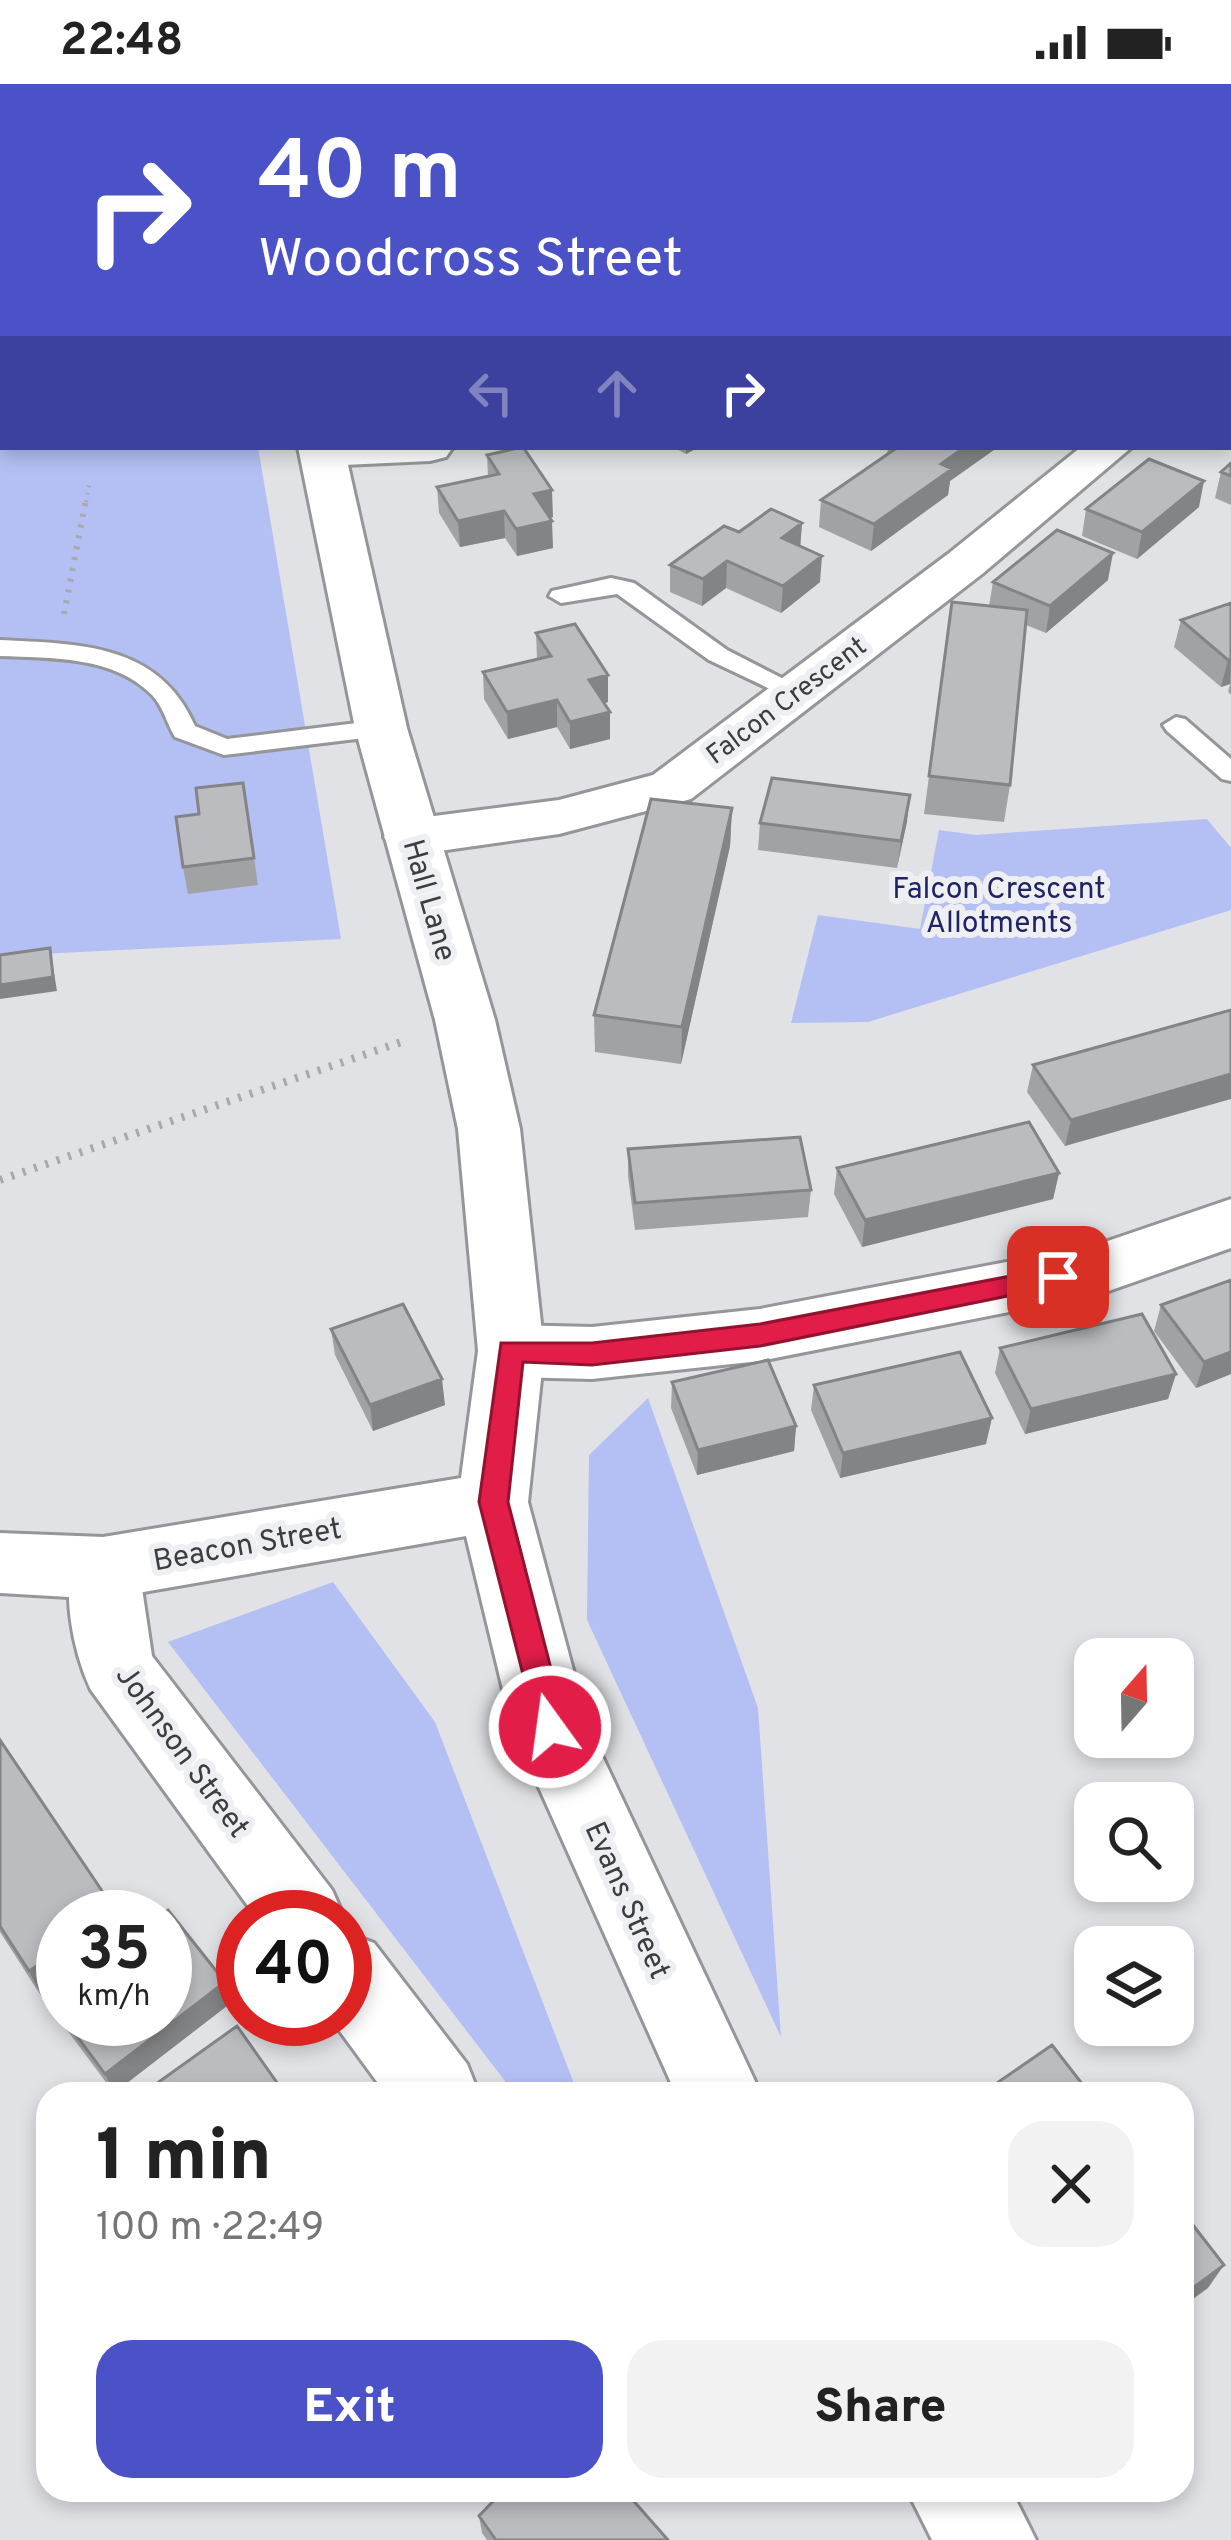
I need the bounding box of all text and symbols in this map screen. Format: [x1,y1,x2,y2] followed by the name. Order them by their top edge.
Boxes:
[60,14,183,71] text: 22:48
[258,123,462,229] text: 40 m
[60,132,216,288] icon: right
[258,227,683,296] text: Woodcross Street
[458,360,524,426] icon: left
[584,360,650,426] icon: ahead
[710,360,776,426] icon: right
[700,630,874,773] street label: Falcon Crescent
[393,835,463,966] street label: Hall Lane
[892,872,1106,943] park label: Falcon Crescent Allotments
[1007,1226,1109,1328] pin
[1025,1244,1091,1310] icon: arrive
[150,1512,344,1581] street label: Beacon Street
[1074,1638,1194,1758] north arrow
[1074,1638,1194,2046] map controls
[106,1659,256,1846] street label: Johnson Street
[487,1664,613,1790] position arrow
[1074,1782,1194,1902] button: search
[575,1817,677,1985] street label: Evans Street
[216,1890,372,2046] speed limit sign: 40
[78,1915,150,1991] text: 35
[1074,1926,1194,2046] button: layers
[78,1979,150,2016] text: km/h
[96,2114,272,2206] text: 1 min
[1008,2121,1134,2247] button: close
[96,2205,324,2254] text: 100 m · 22:49
[96,2340,603,2478] button: Exit
[627,2340,1134,2478] button: Share

